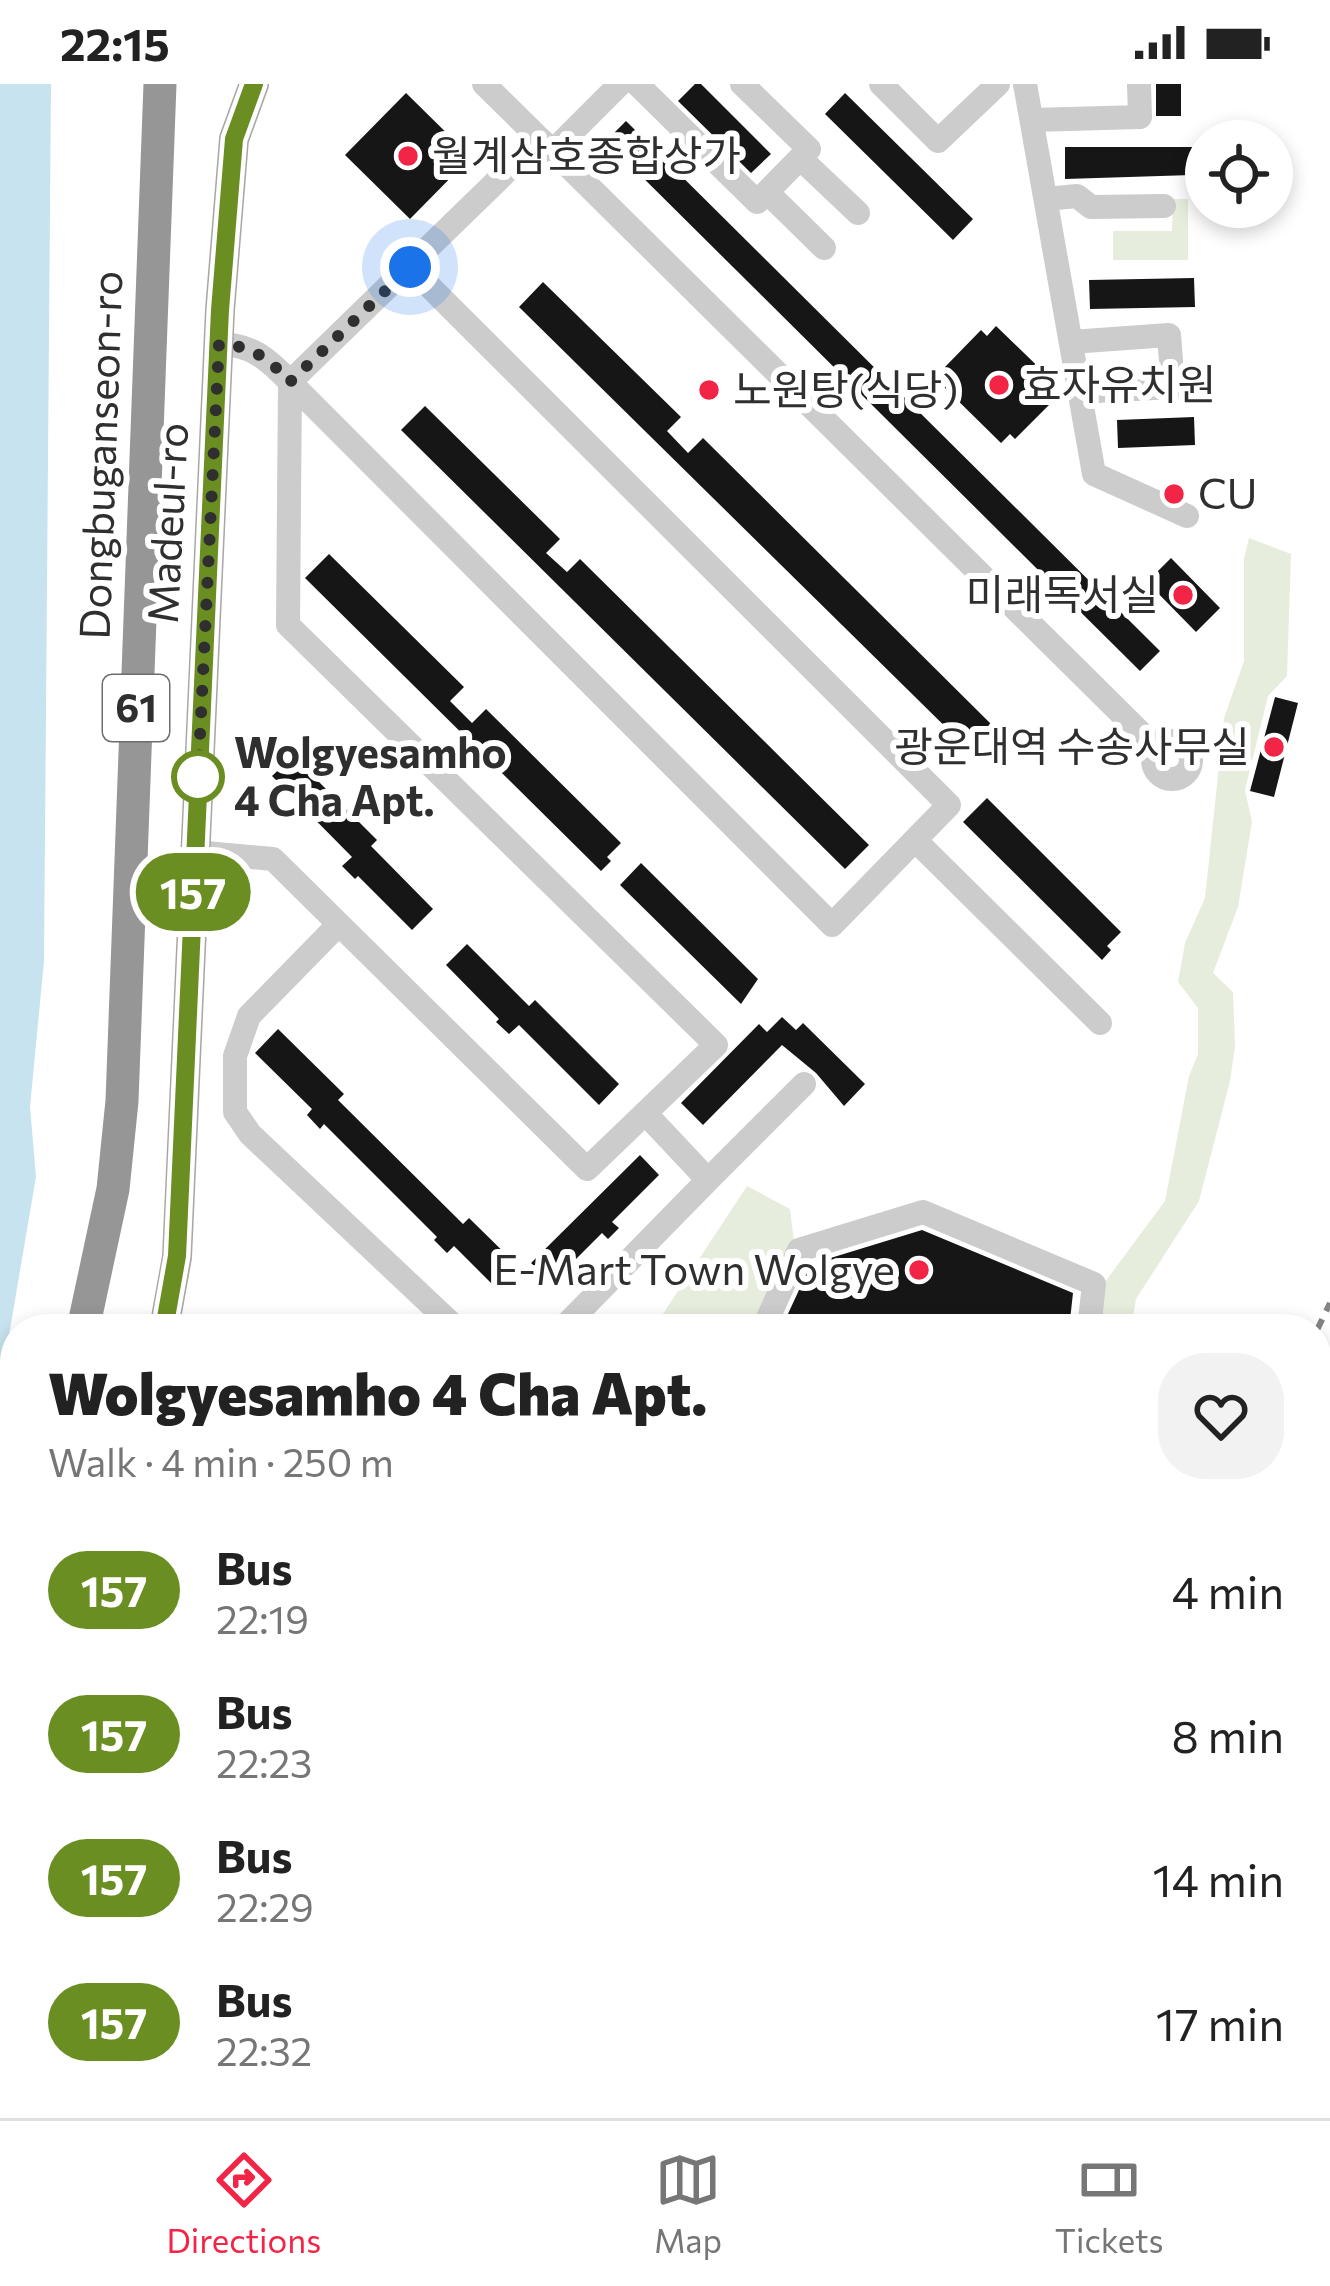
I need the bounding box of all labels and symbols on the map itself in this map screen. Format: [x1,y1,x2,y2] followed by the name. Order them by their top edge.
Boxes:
[432,128,741,180] place label: 월계삼호종합상가
[395,143,421,169] marker: 월계삼호종합상가
[380,237,440,297] your location
[67,270,131,640] street label: Dongbuganseon-ro
[1023,357,1216,409] place label: 효자유치원
[733,362,959,414] place label: 노원탕(식당)
[986,372,1012,398] marker: 효자유치원
[696,377,722,403] marker: 노원탕(식당)
[135,421,197,625] street label: Madeul-ro
[1198,466,1257,518] place label: CU
[1161,481,1187,507] marker: CU
[966,567,1159,619] place label: 미래독서실
[1170,582,1196,608] marker: 미래독서실
[103,675,169,741] road number: 61
[894,719,1250,771] place label: 광운대역 수송사무실
[234,725,507,825] place label: Wolgyesamho 4 Cha Apt.
[1261,734,1287,760] marker: 광운대역 수송사무실
[173,752,223,802] marker: Wolgyesamho 4 Cha Apt.
[124,853,262,931] line badge: 157
[493,1242,895,1294] place label: E-Mart Town Wolgye
[906,1257,932,1283] marker: E-Mart Town Wolgye

